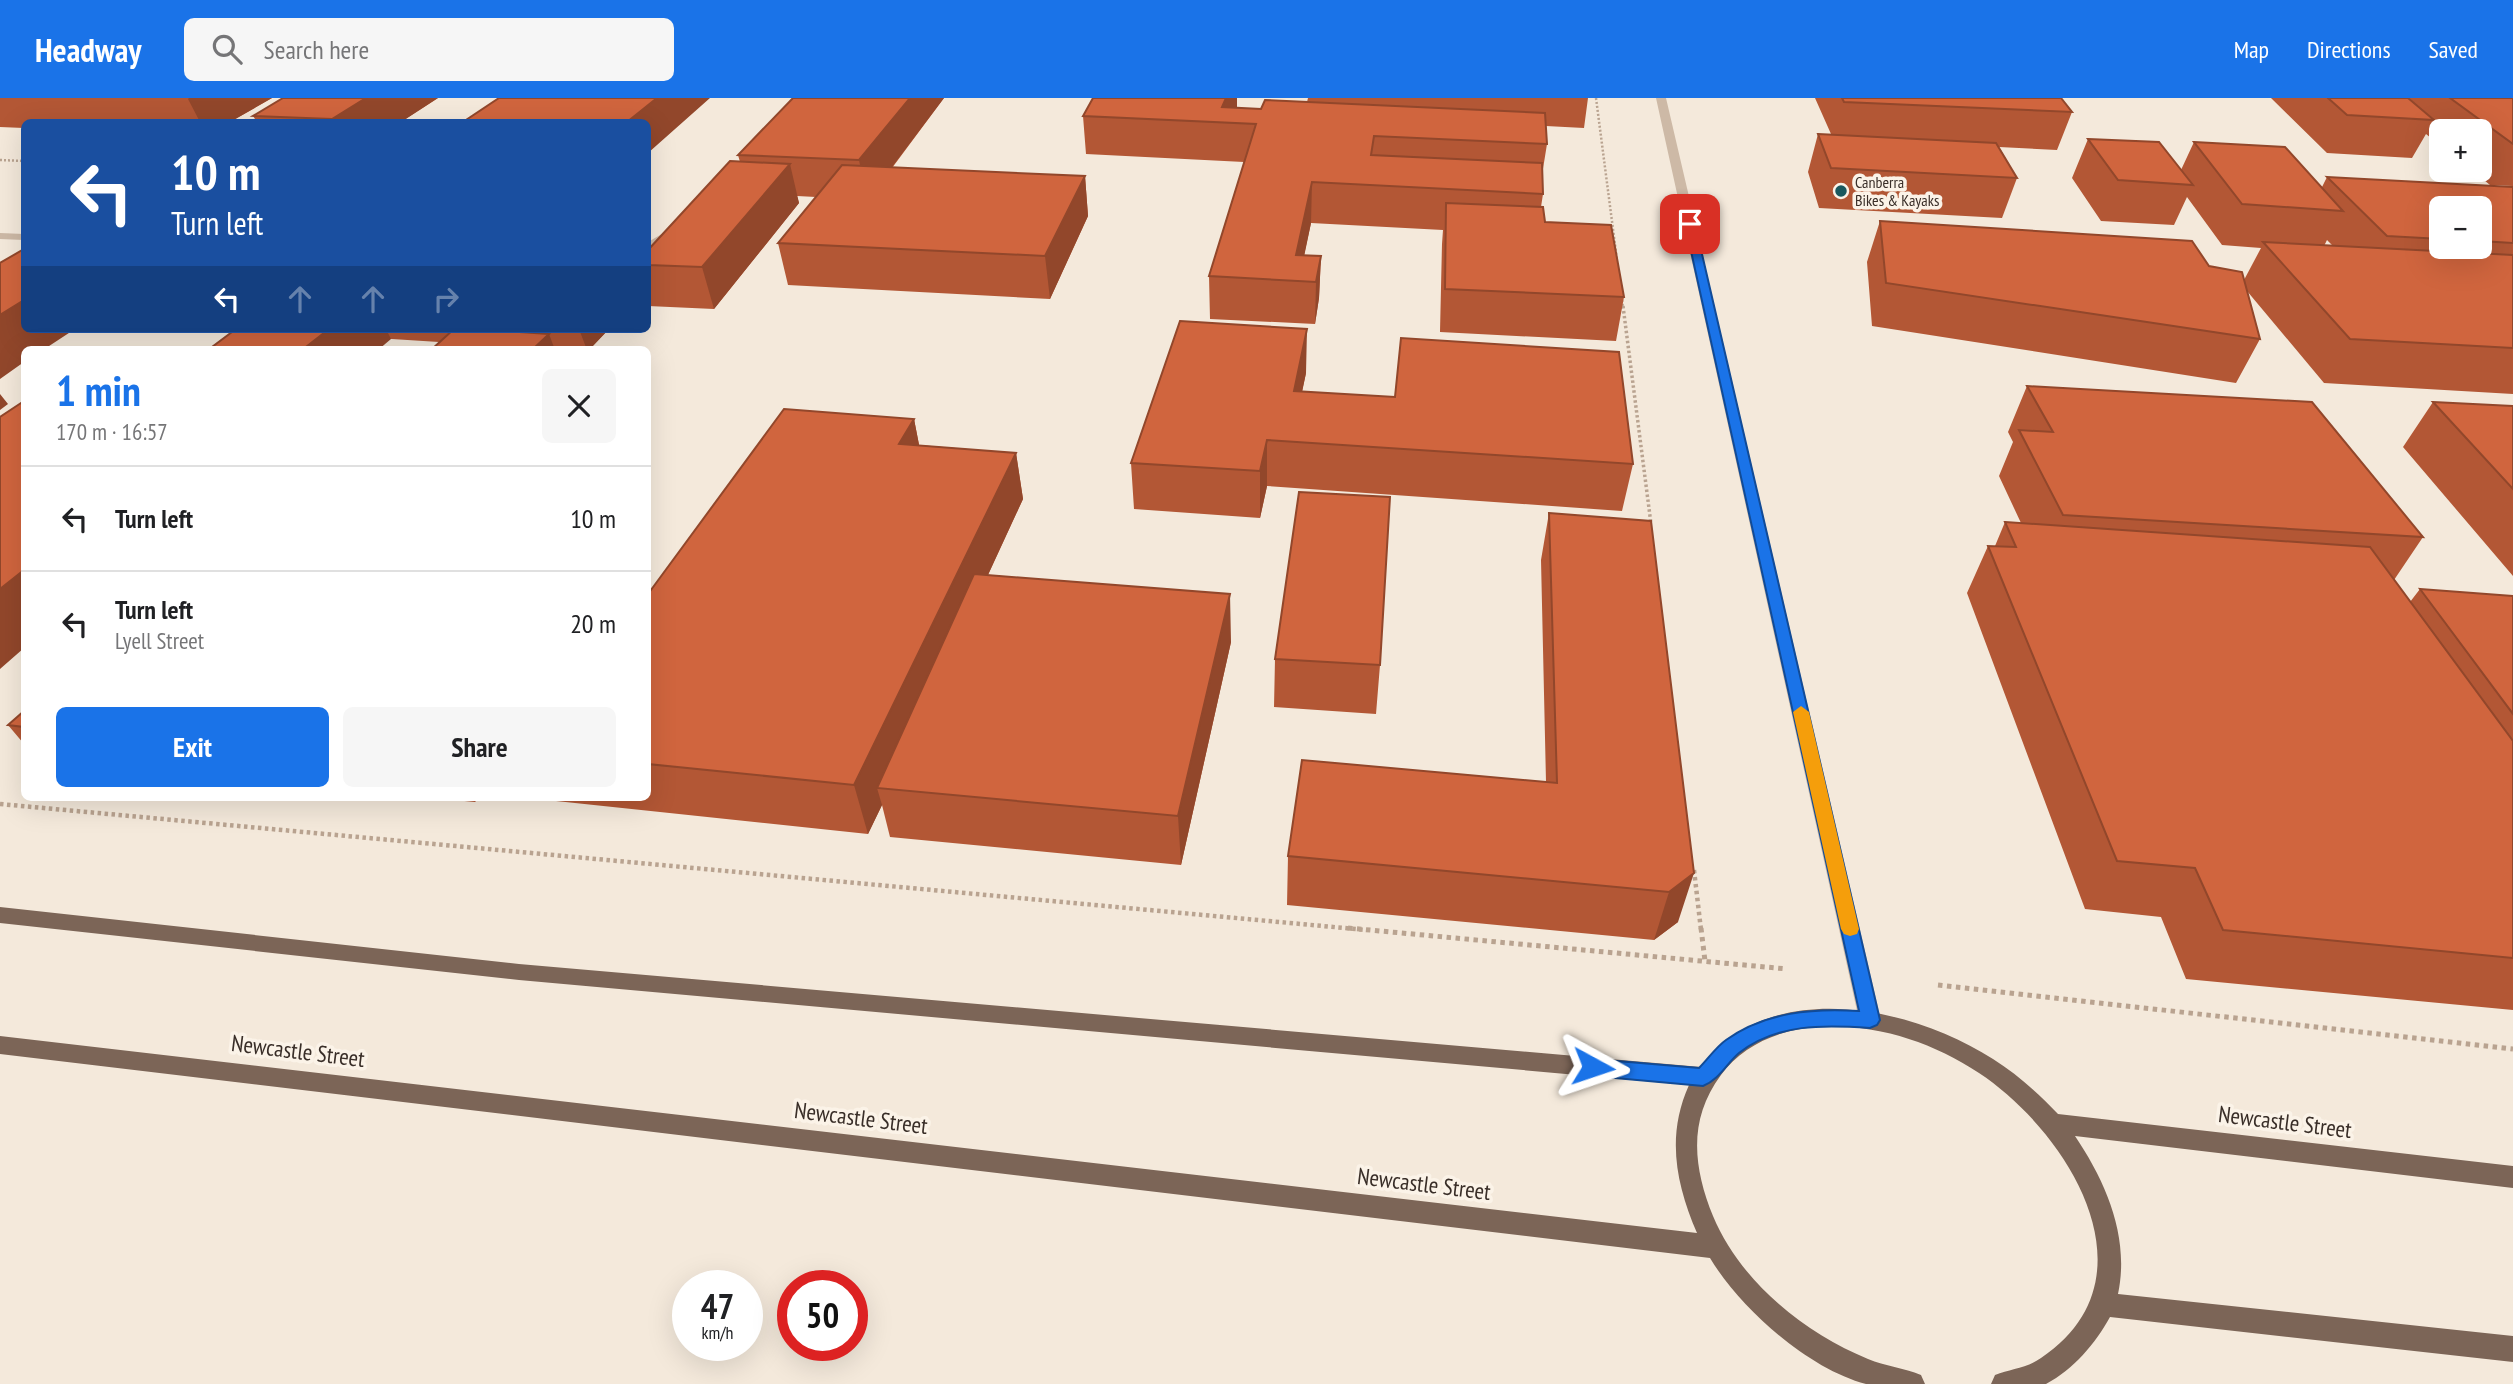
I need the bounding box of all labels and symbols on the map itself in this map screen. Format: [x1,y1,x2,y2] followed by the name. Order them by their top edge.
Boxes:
[1855,172,1939,210] place label: Canberra Bikes & Kayaks
[1833,183,1849,199] marker: Canberra Bikes & Kayaks
[1660,194,1720,254] pin
[230,1028,367,1073] street label: Newcastle Street
[1556,1030,1630,1104] position arrow
[793,1095,930,1140] street label: Newcastle Street
[2217,1099,2354,1144] street label: Newcastle Street
[1356,1161,1493,1206] street label: Newcastle Street
[777,1270,868,1361] speed limit sign: 50

